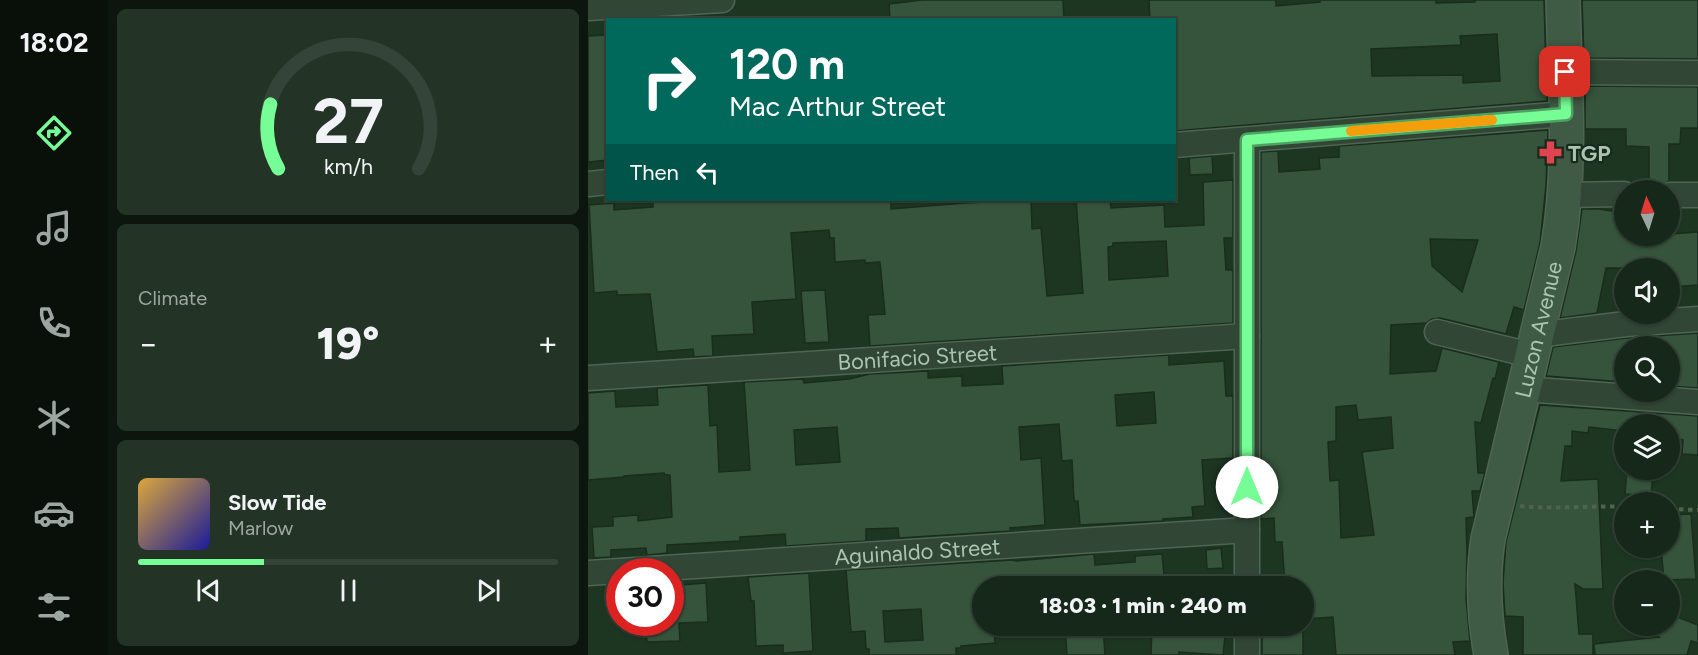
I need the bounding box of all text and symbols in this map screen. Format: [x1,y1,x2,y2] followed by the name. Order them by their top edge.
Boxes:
[19,26,89,59] text: 18:02
[729,39,845,90] text: 120 m
[630,42,708,120] icon: right
[1539,46,1590,97] pin
[1548,55,1581,88] icon: arrive
[313,84,383,159] text: 27
[729,90,946,123] text: Mac Arthur Street
[33,112,75,154] icon: directions
[1537,140,1563,166] pharmacy icon: TGP
[1568,140,1610,167] place label: TGP
[324,155,372,180] text: km/h
[691,156,724,189] icon: left
[630,159,679,186] text: Then
[1614,180,1680,246] north arrow
[1614,180,1680,636] map controls
[33,207,75,249] icon: music
[1614,258,1680,324] button: sound
[1509,259,1568,400] street label: Luzon Avenue
[138,286,207,310] text: Climate
[33,302,75,344] icon: phone
[317,316,379,370] text: 19°
[138,324,159,363] text: −
[537,324,558,363] text: +
[1614,336,1680,402] button: search
[837,338,998,376] street label: Bonifacio Street
[33,397,75,439] icon: climate
[1614,414,1680,480] button: layers
[1215,455,1279,519] position arrow
[228,489,327,516] text: Slow Tide
[33,492,75,534] icon: car
[1614,492,1680,558] button: +
[228,516,293,540] text: Marlow
[834,533,1001,570] street label: Aguinaldo Street
[606,558,684,636] speed limit sign: 30
[1614,570,1680,636] button: −
[192,574,225,607] icon: previous
[332,574,365,607] icon: pause
[472,574,505,607] icon: next
[33,586,75,628] icon: filters
[1039,592,1247,619] text: 18:03 · 1 min · 240 m

